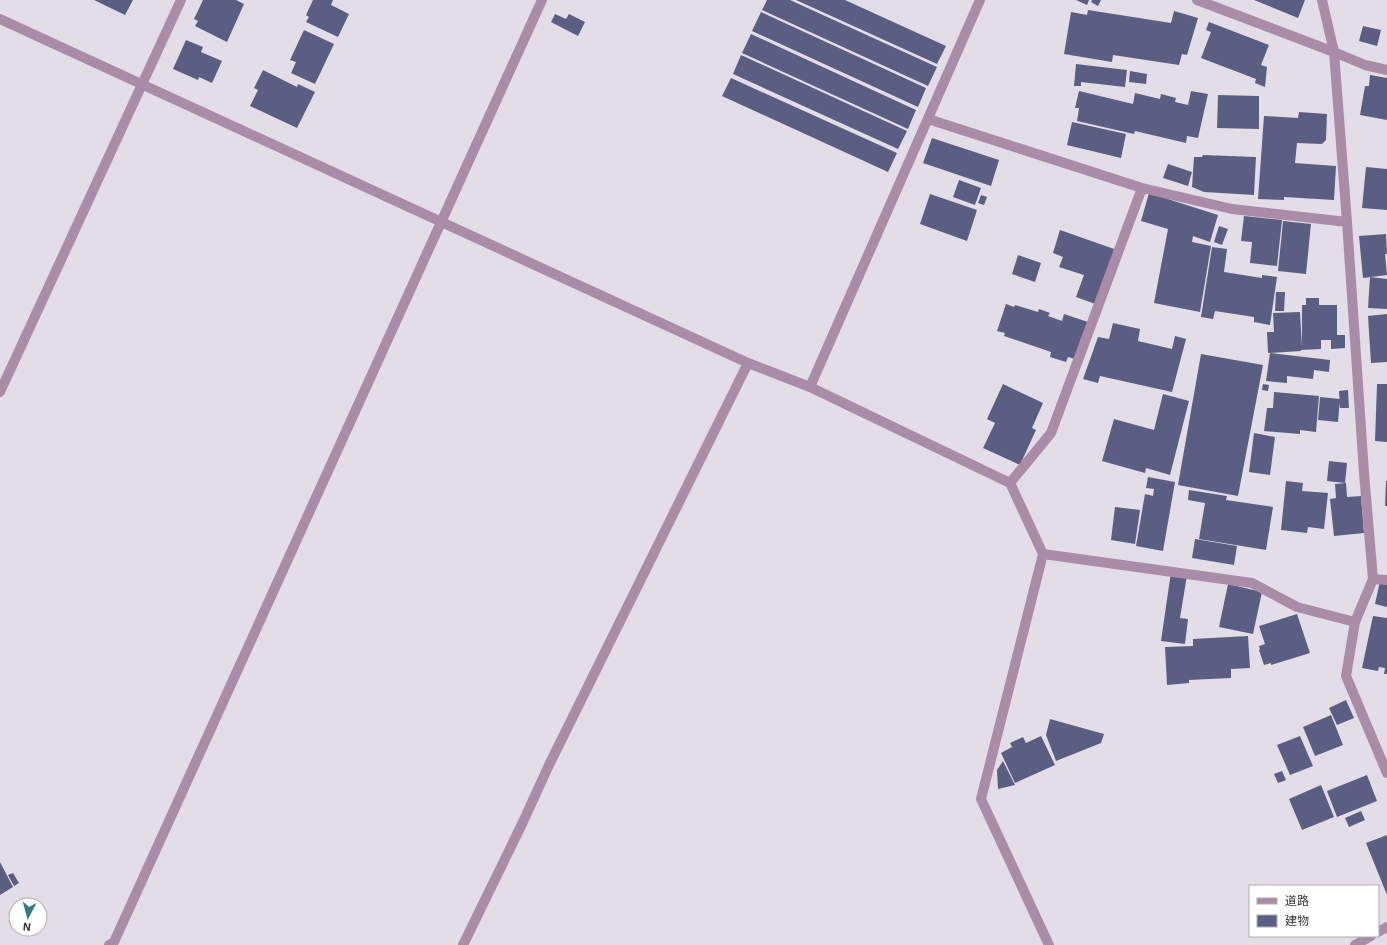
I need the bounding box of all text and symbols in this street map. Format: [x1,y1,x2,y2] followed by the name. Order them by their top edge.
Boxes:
[1249,885,1379,937] legend
[1285,893,1309,907] text: 道路
[8,897,48,937] north arrow
[1285,913,1309,927] text: 建物
[22,921,32,934] text: N

